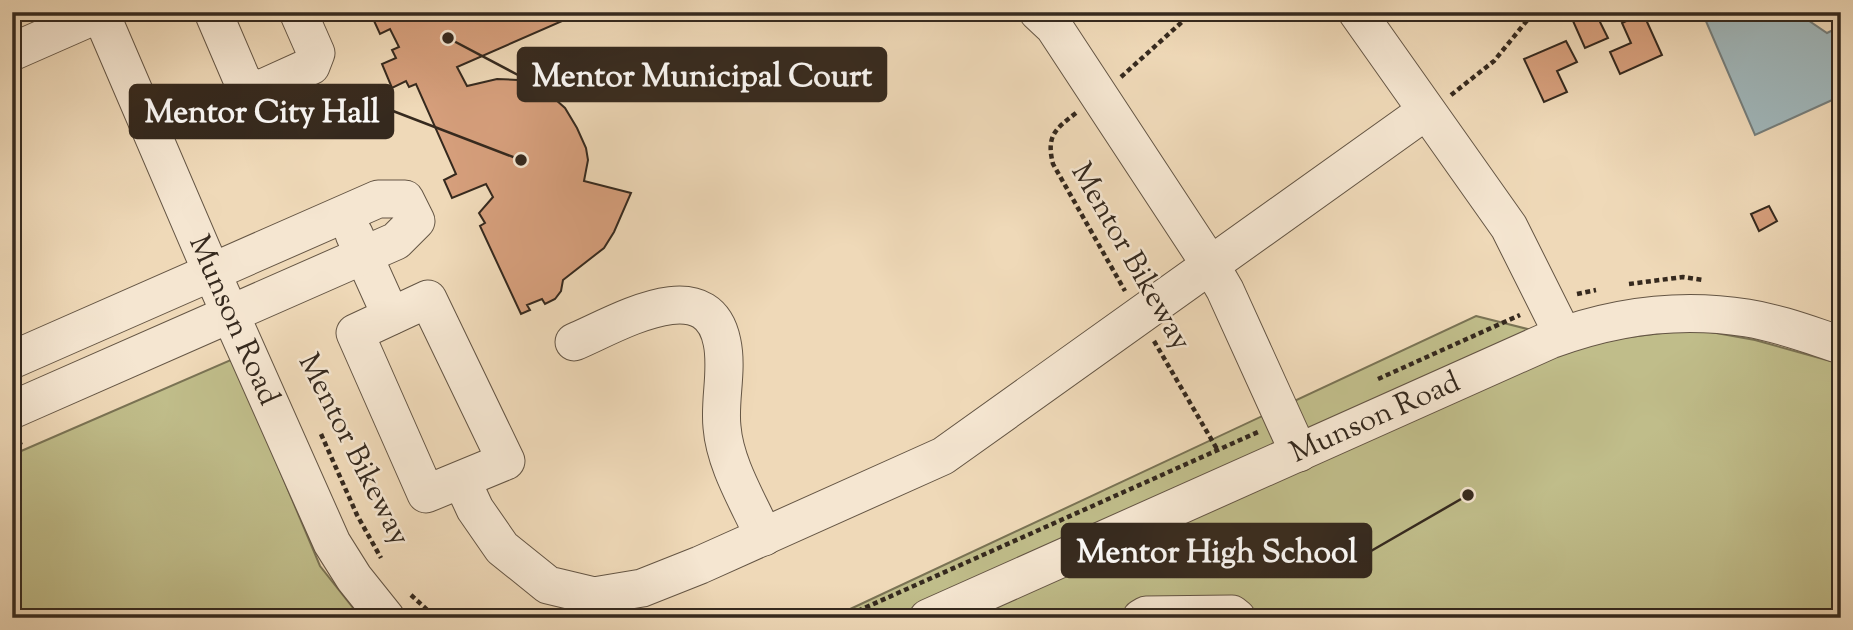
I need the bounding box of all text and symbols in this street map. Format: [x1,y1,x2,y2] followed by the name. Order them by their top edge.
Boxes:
[518,48,886,101] callout: Mentor Municipal Court
[532,55,872,101] text: Mentor Municipal Court
[130,85,393,138] callout: Mentor City Hall
[144,91,380,137] text: Mentor City Hall
[1059,155,1201,359] street label: Mentor Bikeway
[177,229,290,412] street label: Munson Road
[286,347,420,554] street label: Mentor Bikeway
[1284,361,1467,475] street label: Munson Road
[1062,524,1371,577] callout: Mentor High School
[1077,531,1357,577] text: Mentor High School

